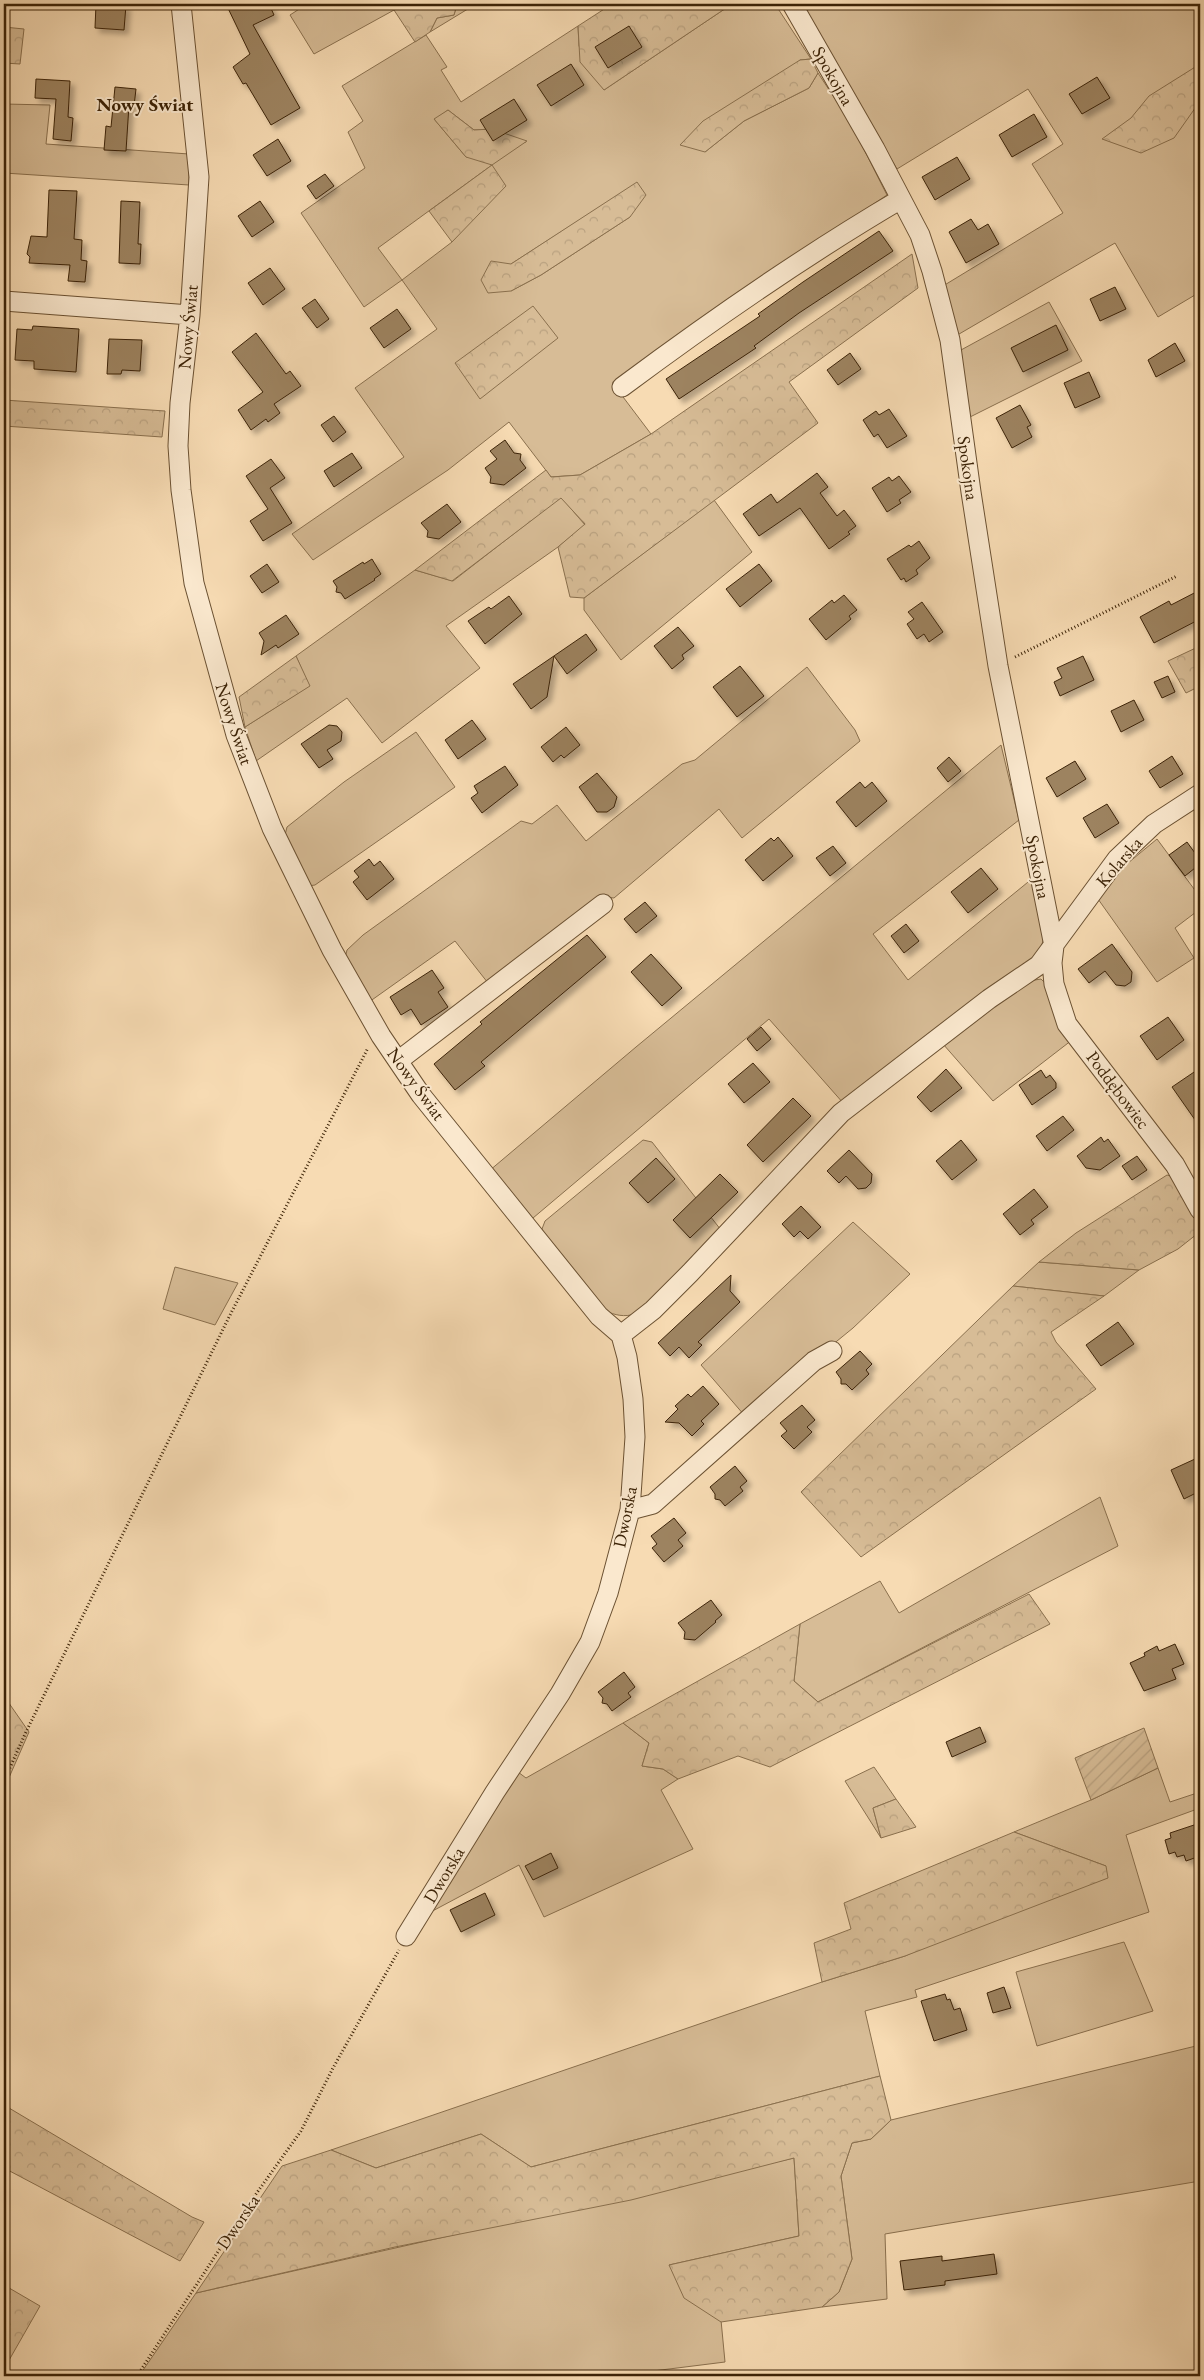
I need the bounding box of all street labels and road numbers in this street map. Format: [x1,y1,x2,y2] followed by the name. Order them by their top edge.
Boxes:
[807,42,860,110] street label: Spokojna
[172,283,203,370] street label: Nowy Świat
[953,434,984,502] street label: Spokojna
[210,680,259,768] street label: Nowy Świat
[1090,831,1147,892] street label: Kolarska
[1021,833,1056,902] street label: Spokojna
[382,1043,451,1125] street label: Nowy Świat
[1082,1046,1155,1133] street label: Poddębowiec
[607,1484,642,1549] street label: Dworska
[418,1842,470,1907] street label: Dworska
[211,2189,265,2254] street label: Dworska

